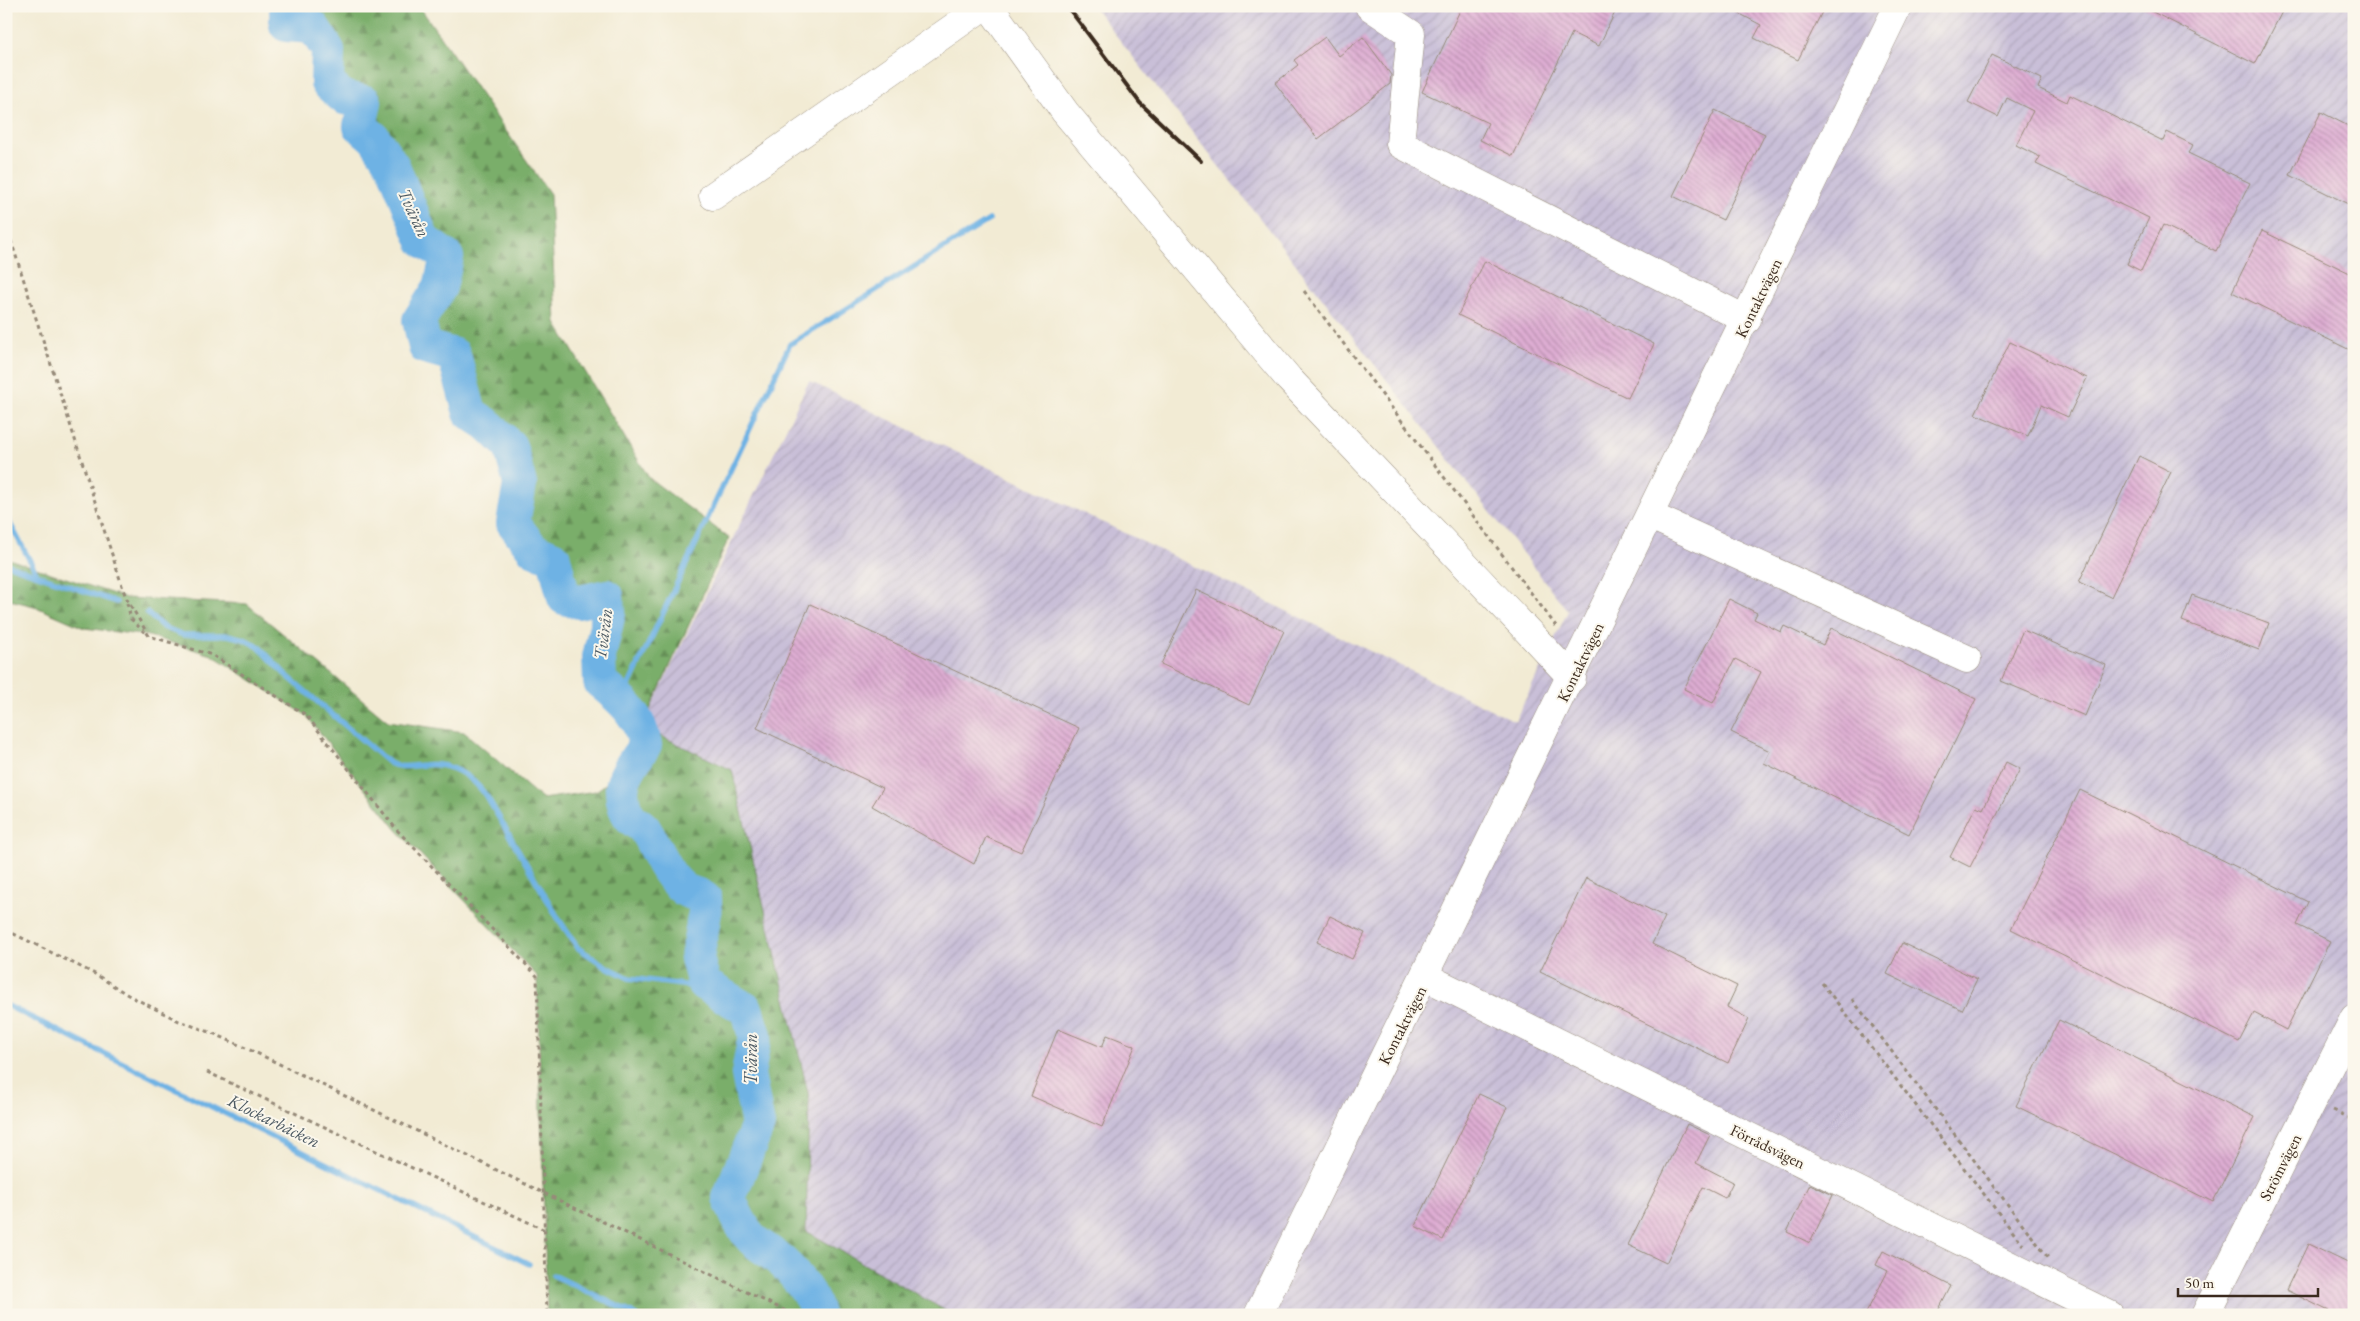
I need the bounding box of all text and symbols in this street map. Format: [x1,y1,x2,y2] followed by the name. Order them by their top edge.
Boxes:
[393,185,436,241] water label: Tvärån
[1730,254,1787,341] street label: Kontaktvägen
[588,607,617,661] water label: Tvärån
[1552,618,1609,705] street label: Kontaktvägen
[1374,982,1432,1068] street label: Kontaktvägen
[739,1033,762,1085] water label: Tvärån
[224,1088,324,1153] water label: Klockarbäcken
[1727,1119,1809,1174] street label: Förrådsvägen
[2255,1130,2307,1204] street label: Strömvägen
[2178,1266,2318,1298] scale bar
[2185,1273,2214,1292] text: 50 m

